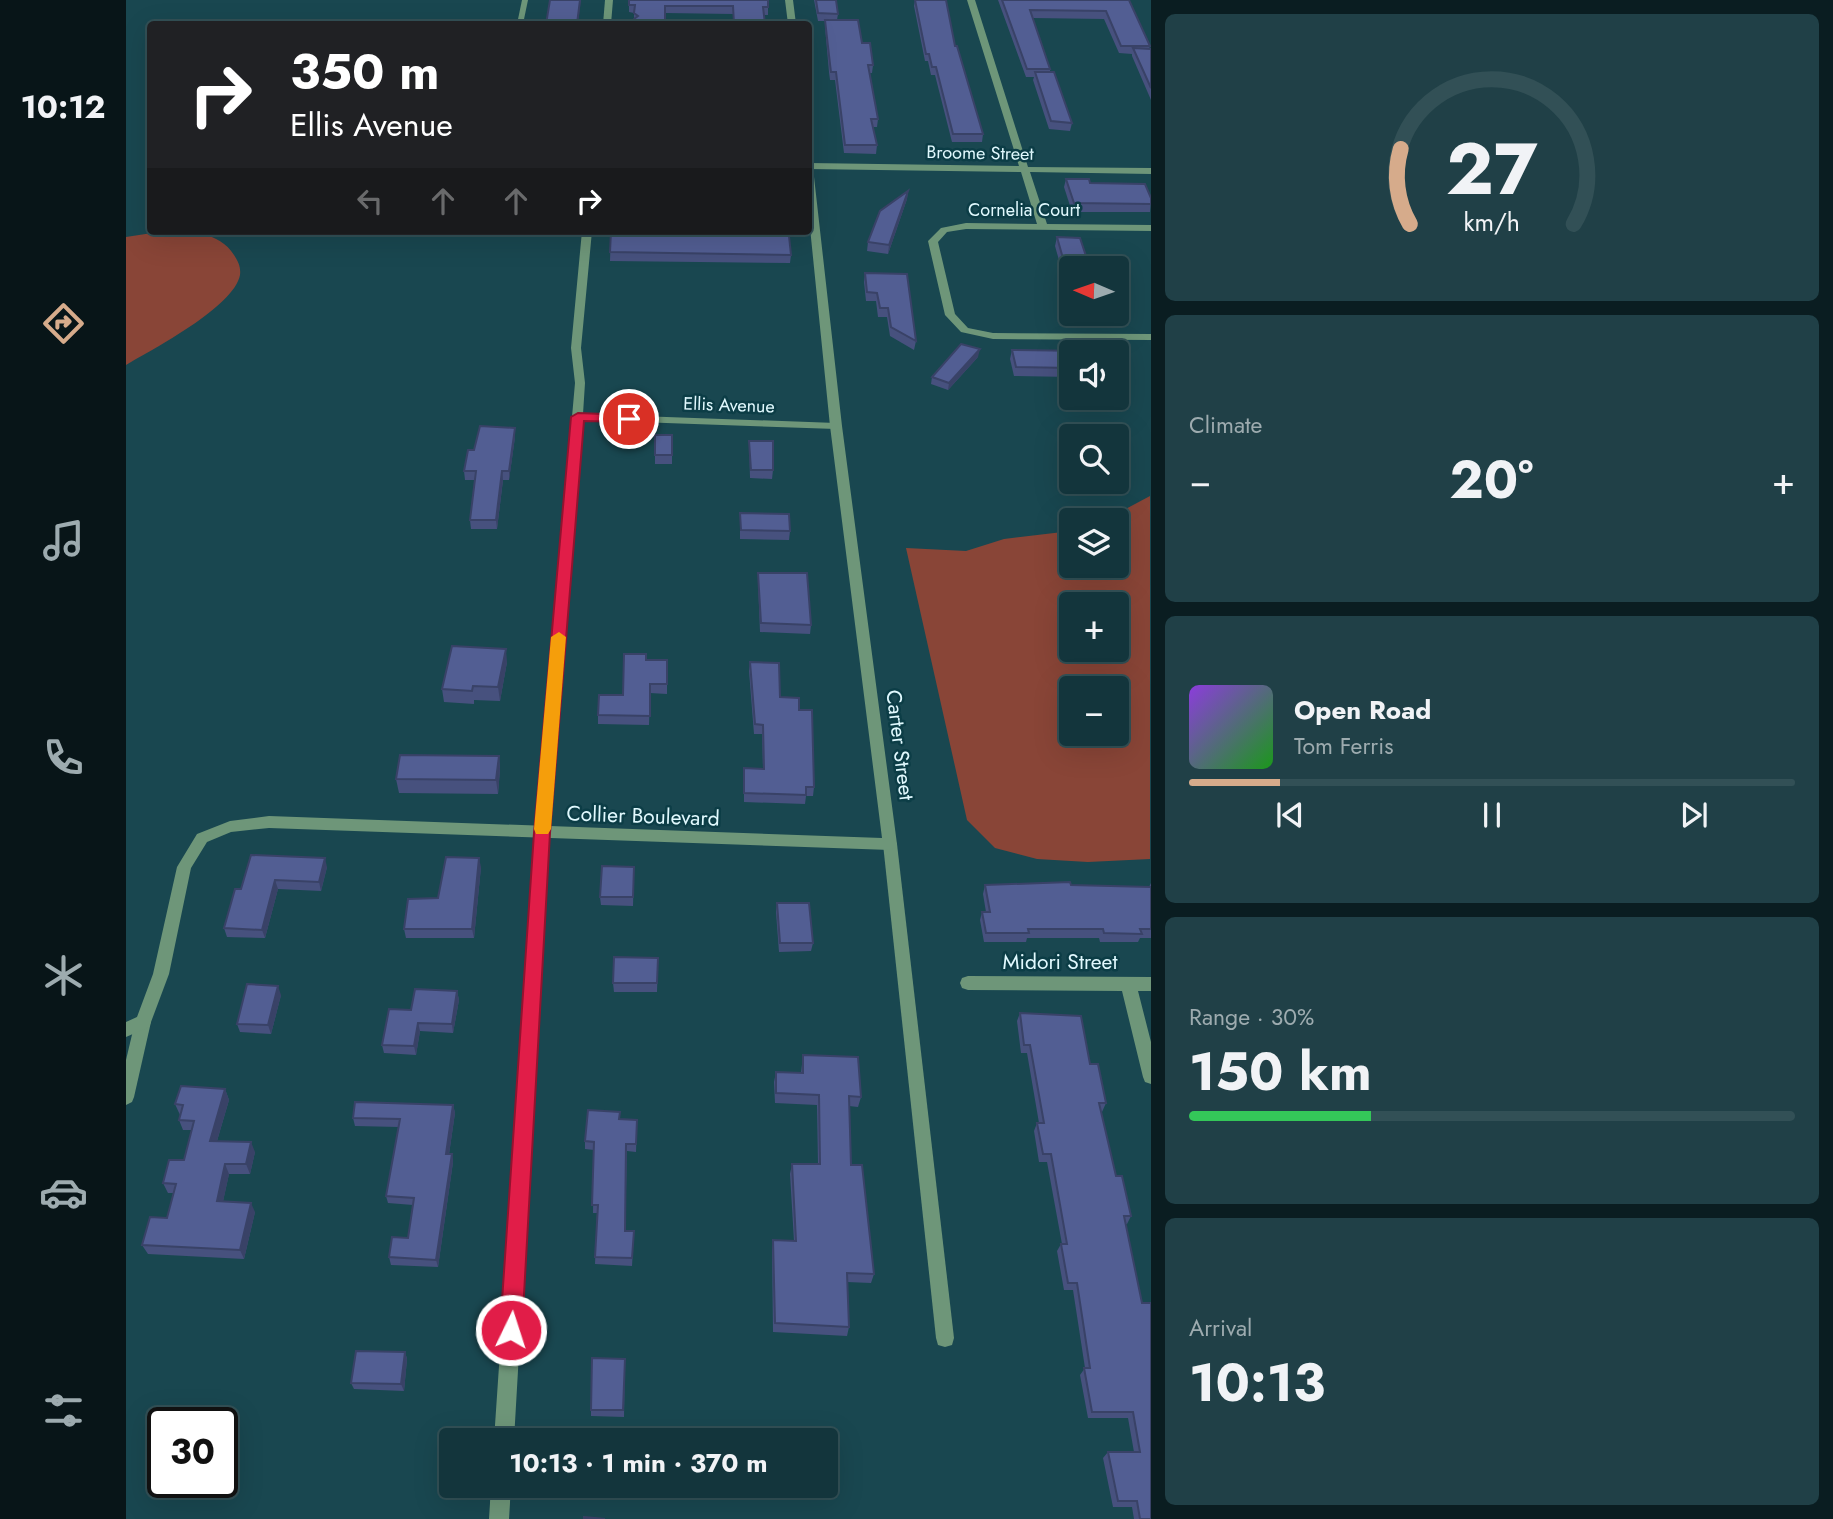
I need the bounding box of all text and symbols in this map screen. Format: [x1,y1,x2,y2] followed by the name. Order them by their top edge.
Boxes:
[290,37,439,107] text: 350 m
[175,49,266,140] icon: right
[20,84,106,130] text: 10:12
[290,102,453,148] text: Ellis Avenue
[1446,116,1538,221] text: 27
[926,139,1035,167] street label: Broome Street
[351,182,389,220] icon: left
[424,182,462,220] icon: ahead
[497,182,535,220] icon: ahead
[570,182,608,220] icon: right
[968,197,1081,223] street label: Cornelia Court
[1464,203,1520,239] text: km/h
[1059,256,1129,326] north arrow
[1059,256,1129,746] map controls
[39,299,88,348] icon: directions
[1059,340,1129,410] button: sound
[599,389,659,449] pin
[683,390,775,420] street label: Ellis Avenue
[610,400,648,438] icon: arrive
[1189,408,1262,442] text: Climate
[1059,424,1129,494] button: search
[1450,442,1534,518] text: 20°
[1189,453,1211,508] text: −
[1772,453,1795,508] text: +
[1059,508,1129,578] button: layers
[39,516,88,565] icon: music
[1059,592,1129,662] button: +
[1059,676,1129,746] button: −
[878,688,922,802] street label: Carter Street
[1294,691,1431,729] text: Open Road
[1294,729,1393,763] text: Tom Ferris
[39,733,88,782] icon: phone
[1271,796,1309,834] icon: previous
[1473,796,1511,834] icon: pause
[1675,796,1713,834] icon: next
[566,798,720,834] street label: Collier Boulevard
[1003,947,1117,977] street label: Midori Street
[39,951,88,1000] icon: climate
[1189,1000,1314,1034] text: Range · 30%
[1189,1034,1372,1110] text: 150 km
[39,1168,88,1217] icon: car
[474,1293,548,1367] position arrow
[1189,1311,1252,1345] text: Arrival
[1189,1345,1325,1421] text: 10:13
[39,1386,88,1435] icon: filters
[147,1407,238,1498] speed limit sign: 30
[509,1444,768,1482] text: 10:13 · 1 min · 370 m

